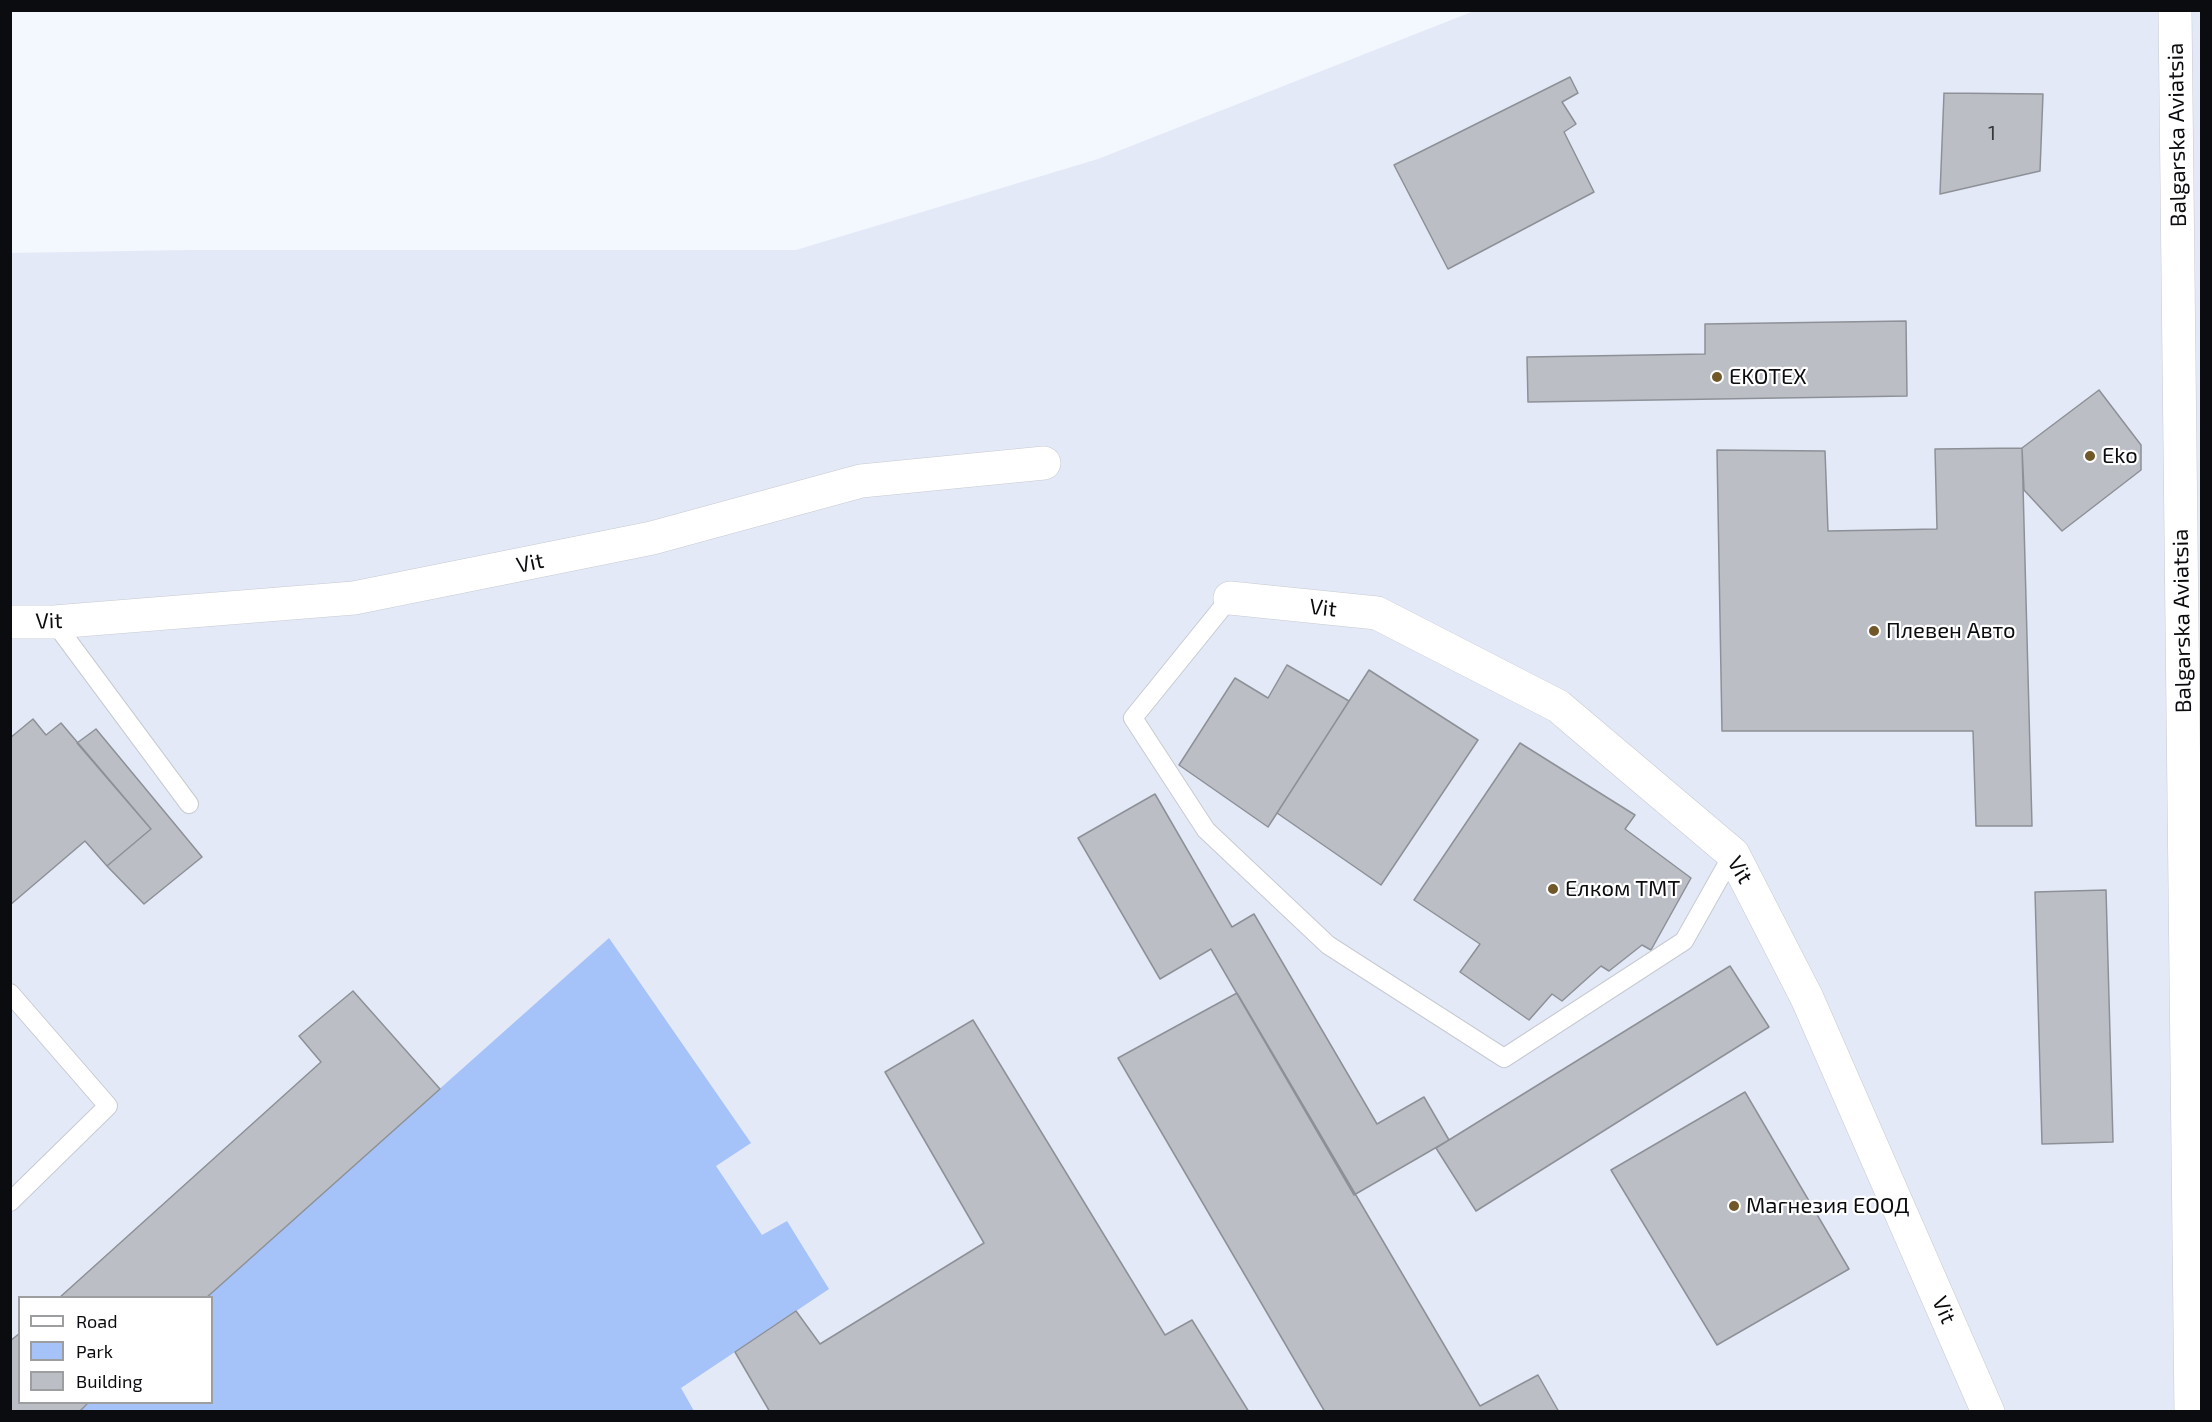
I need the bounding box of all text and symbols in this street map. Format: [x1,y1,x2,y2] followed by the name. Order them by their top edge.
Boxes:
[2162,43,2192,227] street label: Balgarska Aviatsia
[1988,121,1996,145] house number: 1
[1729,364,1807,390] place label: EKOTEX
[1710,370,1724,384] marker: EKOTEX
[2102,443,2138,469] place label: Eko
[2083,449,2097,463] marker: Eko
[2167,529,2197,713] street label: Balgarska Aviatsia
[514,547,546,579] street label: Vit
[1308,593,1338,623] street label: Vit
[35,607,63,635] street label: Vit
[1886,618,2016,644] place label: Плевен Авто
[1867,624,1881,638] marker: Плевен Авто
[1722,852,1758,888] street label: Vit
[1565,876,1680,902] place label: Елком ТМТ
[1546,882,1560,896] marker: Елком ТМТ
[1746,1193,1909,1219] place label: Магнезия ЕООД
[1727,1199,1741,1213] marker: Магнезия ЕООД
[1926,1292,1962,1328] street label: Vit
[18,1296,213,1404] legend
[76,1310,117,1332] text: Road
[76,1340,113,1362] text: Park
[76,1370,143,1392] text: Building

